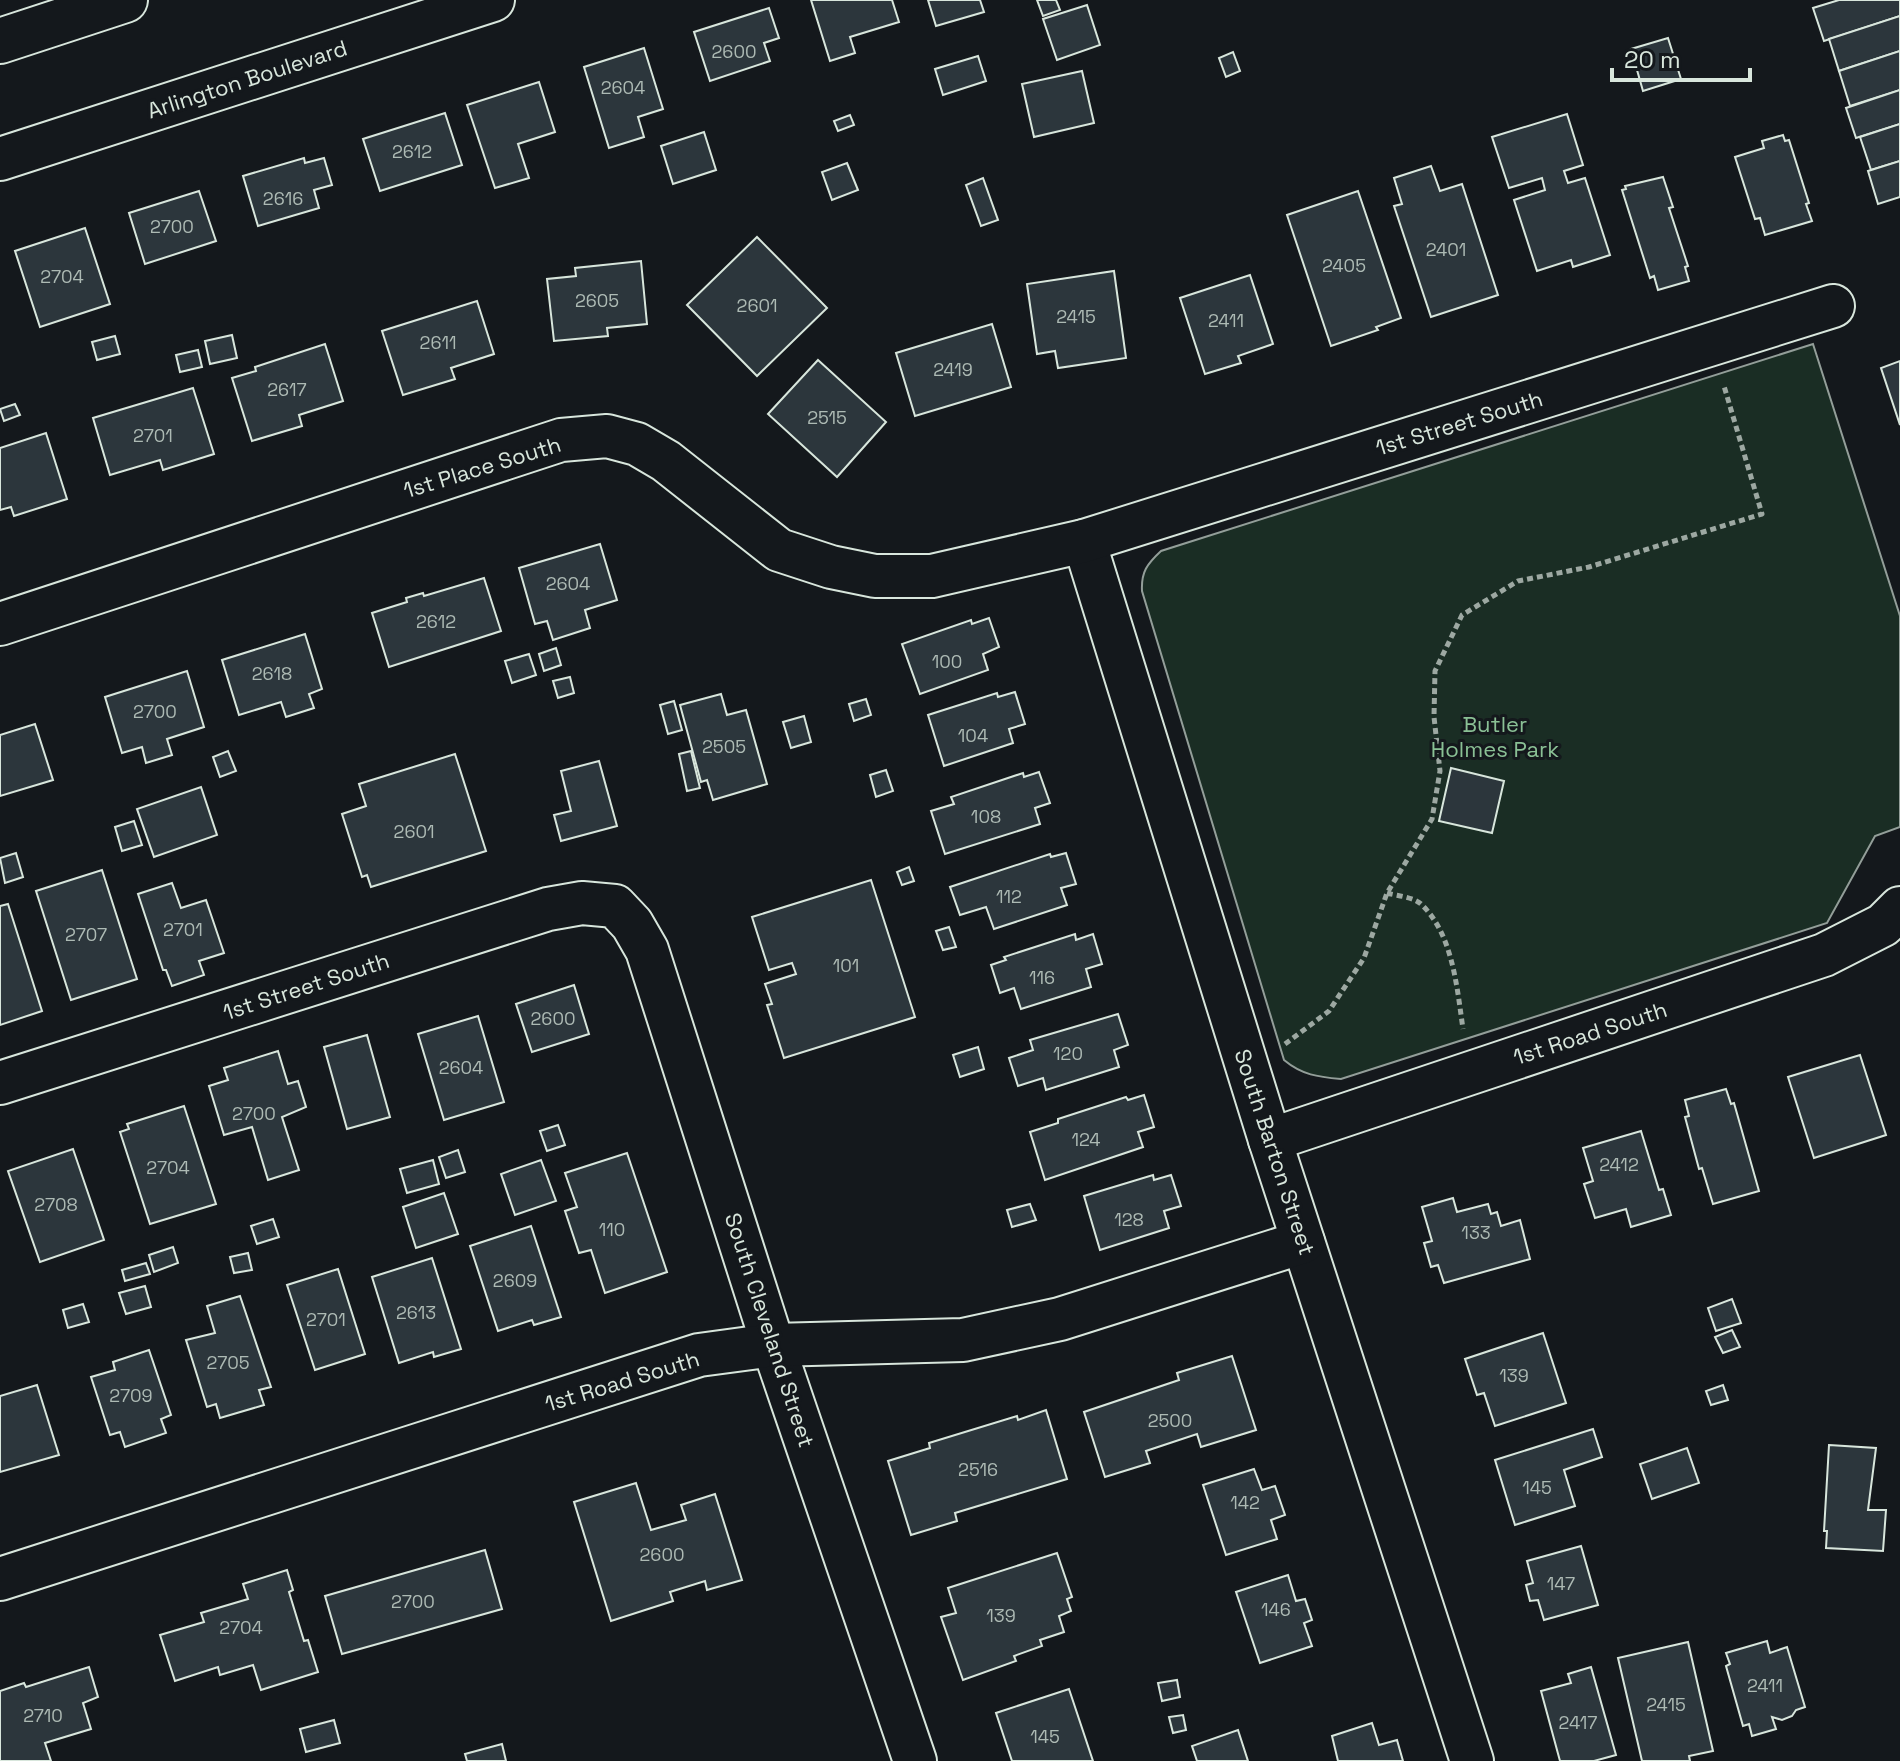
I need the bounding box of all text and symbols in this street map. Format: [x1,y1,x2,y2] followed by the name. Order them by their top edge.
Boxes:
[1612,32,1750,82] scale bar
[143,33,351,125] street label: Arlington Boulevard
[712,40,756,63] house number: 2600
[1624,44,1681,75] text: 20 m
[601,76,645,99] house number: 2604
[392,140,432,163] house number: 2612
[263,187,303,210] house number: 2616
[150,215,194,238] house number: 2700
[1426,238,1466,261] house number: 2401
[1322,254,1366,277] house number: 2405
[40,265,84,288] house number: 2704
[575,289,619,312] house number: 2605
[737,294,777,317] house number: 2601
[1056,305,1096,328] house number: 2415
[1208,309,1244,332] house number: 2411
[420,331,456,354] house number: 2611
[933,358,973,381] house number: 2419
[267,378,307,401] house number: 2617
[1372,384,1546,462] street label: 1st Street South
[807,406,847,429] house number: 2515
[133,424,173,447] house number: 2701
[400,430,564,504] street label: 1st Place South
[546,572,590,595] house number: 2604
[416,610,456,633] house number: 2612
[932,650,962,673] house number: 100
[252,662,292,685] house number: 2618
[133,700,177,723] house number: 2700
[1431,710,1559,763] park label: Butler Holmes Park
[958,724,988,747] house number: 104
[702,735,746,758] house number: 2505
[971,805,1001,828] house number: 108
[394,820,434,843] house number: 2601
[996,885,1022,908] house number: 112
[163,918,203,941] house number: 2701
[65,923,107,946] house number: 2707
[219,946,393,1026] street label: 1st Street South
[833,954,859,977] house number: 101
[1029,966,1055,989] house number: 116
[1510,995,1670,1071] street label: 1st Road South
[531,1007,575,1030] house number: 2600
[1053,1042,1083,1065] house number: 120
[1228,1045,1322,1259] street label: South Barton Street
[439,1056,483,1079] house number: 2604
[232,1102,276,1125] house number: 2700
[1071,1128,1101,1151] house number: 124
[1599,1153,1639,1176] house number: 2412
[146,1156,190,1179] house number: 2704
[34,1193,78,1216] house number: 2708
[1114,1208,1144,1231] house number: 128
[719,1209,821,1451] street label: South Cleveland Street
[599,1218,625,1241] house number: 110
[1461,1221,1491,1244] house number: 133
[493,1269,537,1292] house number: 2609
[396,1301,436,1324] house number: 2613
[306,1308,346,1331] house number: 2701
[541,1344,703,1418] street label: 1st Road South
[206,1351,250,1374] house number: 2705
[1499,1364,1529,1387] house number: 139
[109,1384,153,1407] house number: 2709
[1148,1409,1192,1432] house number: 2500
[958,1458,998,1481] house number: 2516
[1522,1476,1552,1499] house number: 145
[1230,1491,1260,1514] house number: 142
[640,1543,684,1566] house number: 2600
[1547,1572,1575,1595] house number: 147
[391,1590,435,1613] house number: 2700
[1261,1598,1291,1621] house number: 146
[986,1604,1016,1627] house number: 139
[219,1616,263,1639] house number: 2704
[1747,1674,1783,1697] house number: 2411
[1646,1693,1686,1716] house number: 2415
[23,1704,63,1727] house number: 2710
[1559,1711,1597,1734] house number: 2417
[1030,1725,1060,1748] house number: 145

